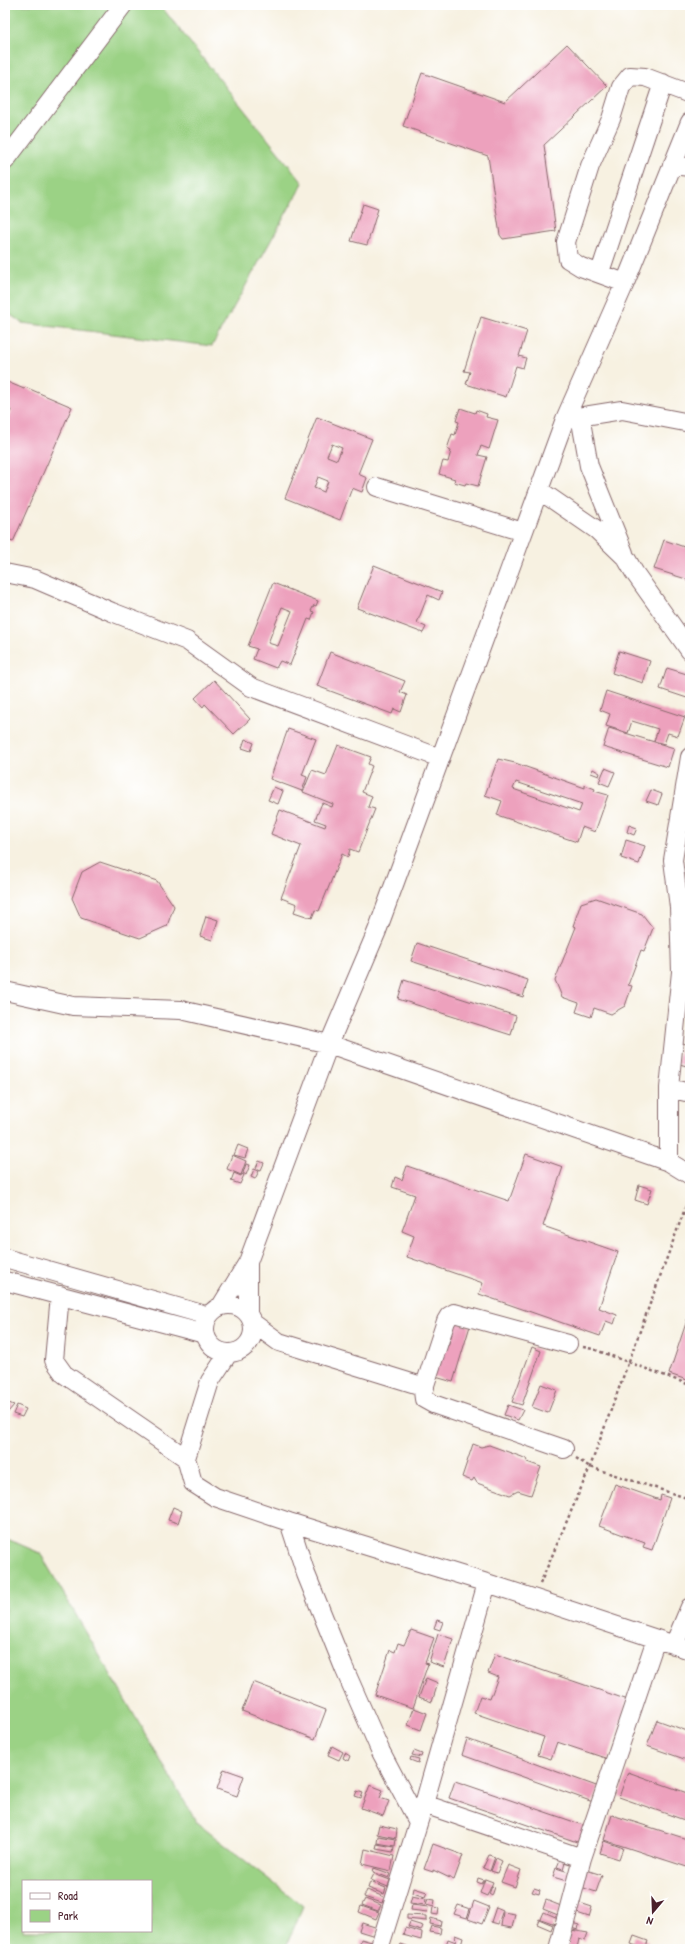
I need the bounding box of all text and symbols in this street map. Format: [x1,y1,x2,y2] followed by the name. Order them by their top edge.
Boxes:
[22,1880,152,1932] legend
[58,1887,78,1904] text: Road
[633,1892,673,1932] north arrow
[58,1907,78,1924] text: Park
[645,1914,655,1929] text: N

